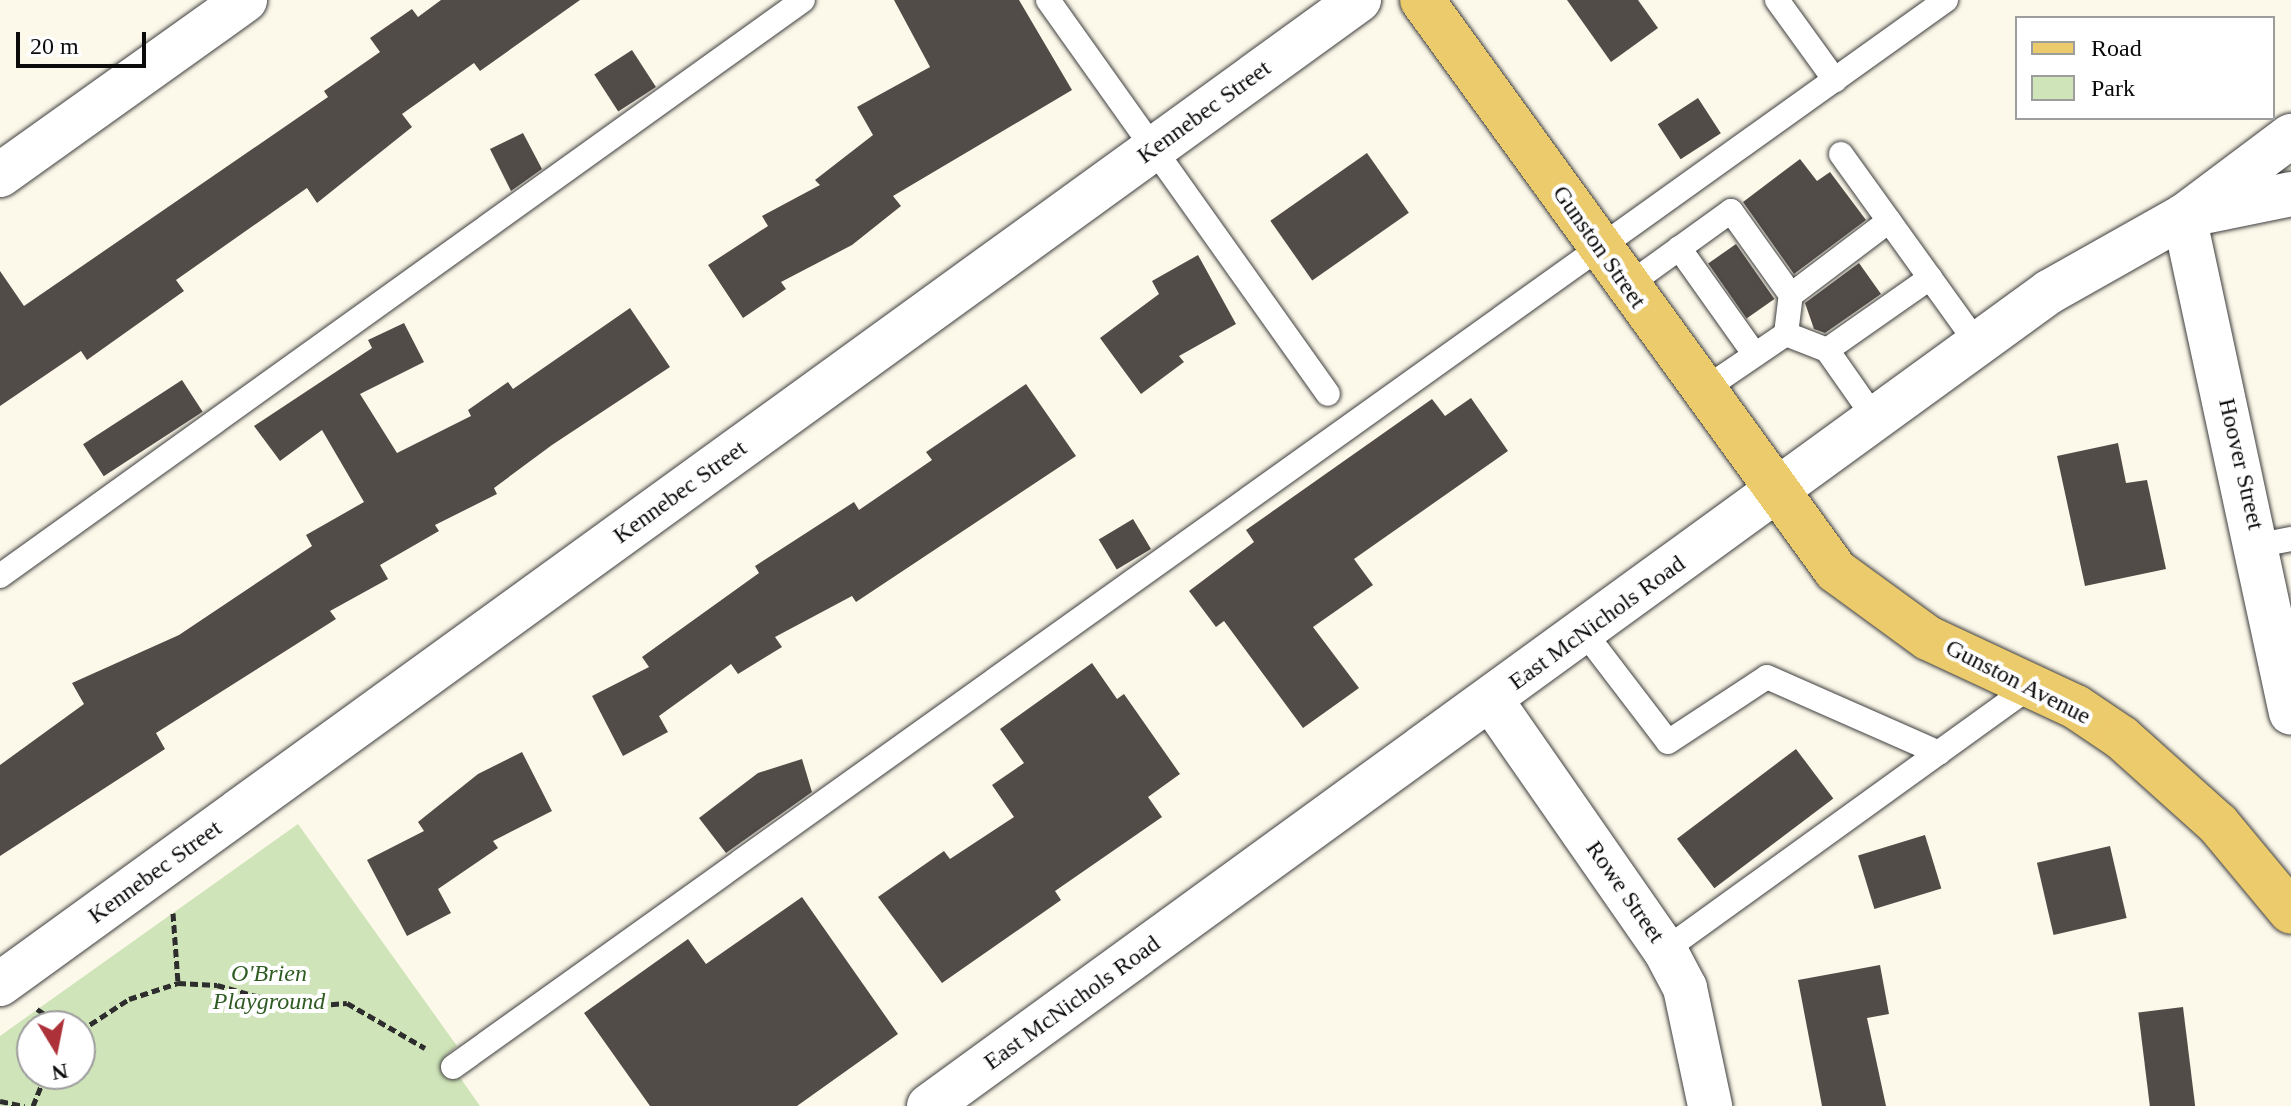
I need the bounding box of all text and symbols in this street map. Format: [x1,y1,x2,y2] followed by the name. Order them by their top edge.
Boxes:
[20,16,150,66] scale bar
[2015,16,2275,120] legend
[30,33,79,59] text: 20 m
[2091,35,2142,61] text: Road
[1132,54,1276,170] street label: Kennebec Street
[2091,75,2135,101] text: Park
[1546,180,1652,314] street label: Gunston Street
[2212,395,2270,533] street label: Hoover Street
[608,434,752,550] street label: Kennebec Street
[1503,549,1691,697] street label: East McNichols Road
[1940,633,2096,731] street label: Gunston Avenue
[83,814,227,930] street label: Kennebec Street
[1579,835,1671,949] street label: Rowe Street
[978,929,1166,1077] street label: East McNichols Road
[213,960,325,1016] park label: O'Brien Playground
[16,1010,96,1090] north arrow
[50,1058,70,1086] text: N

